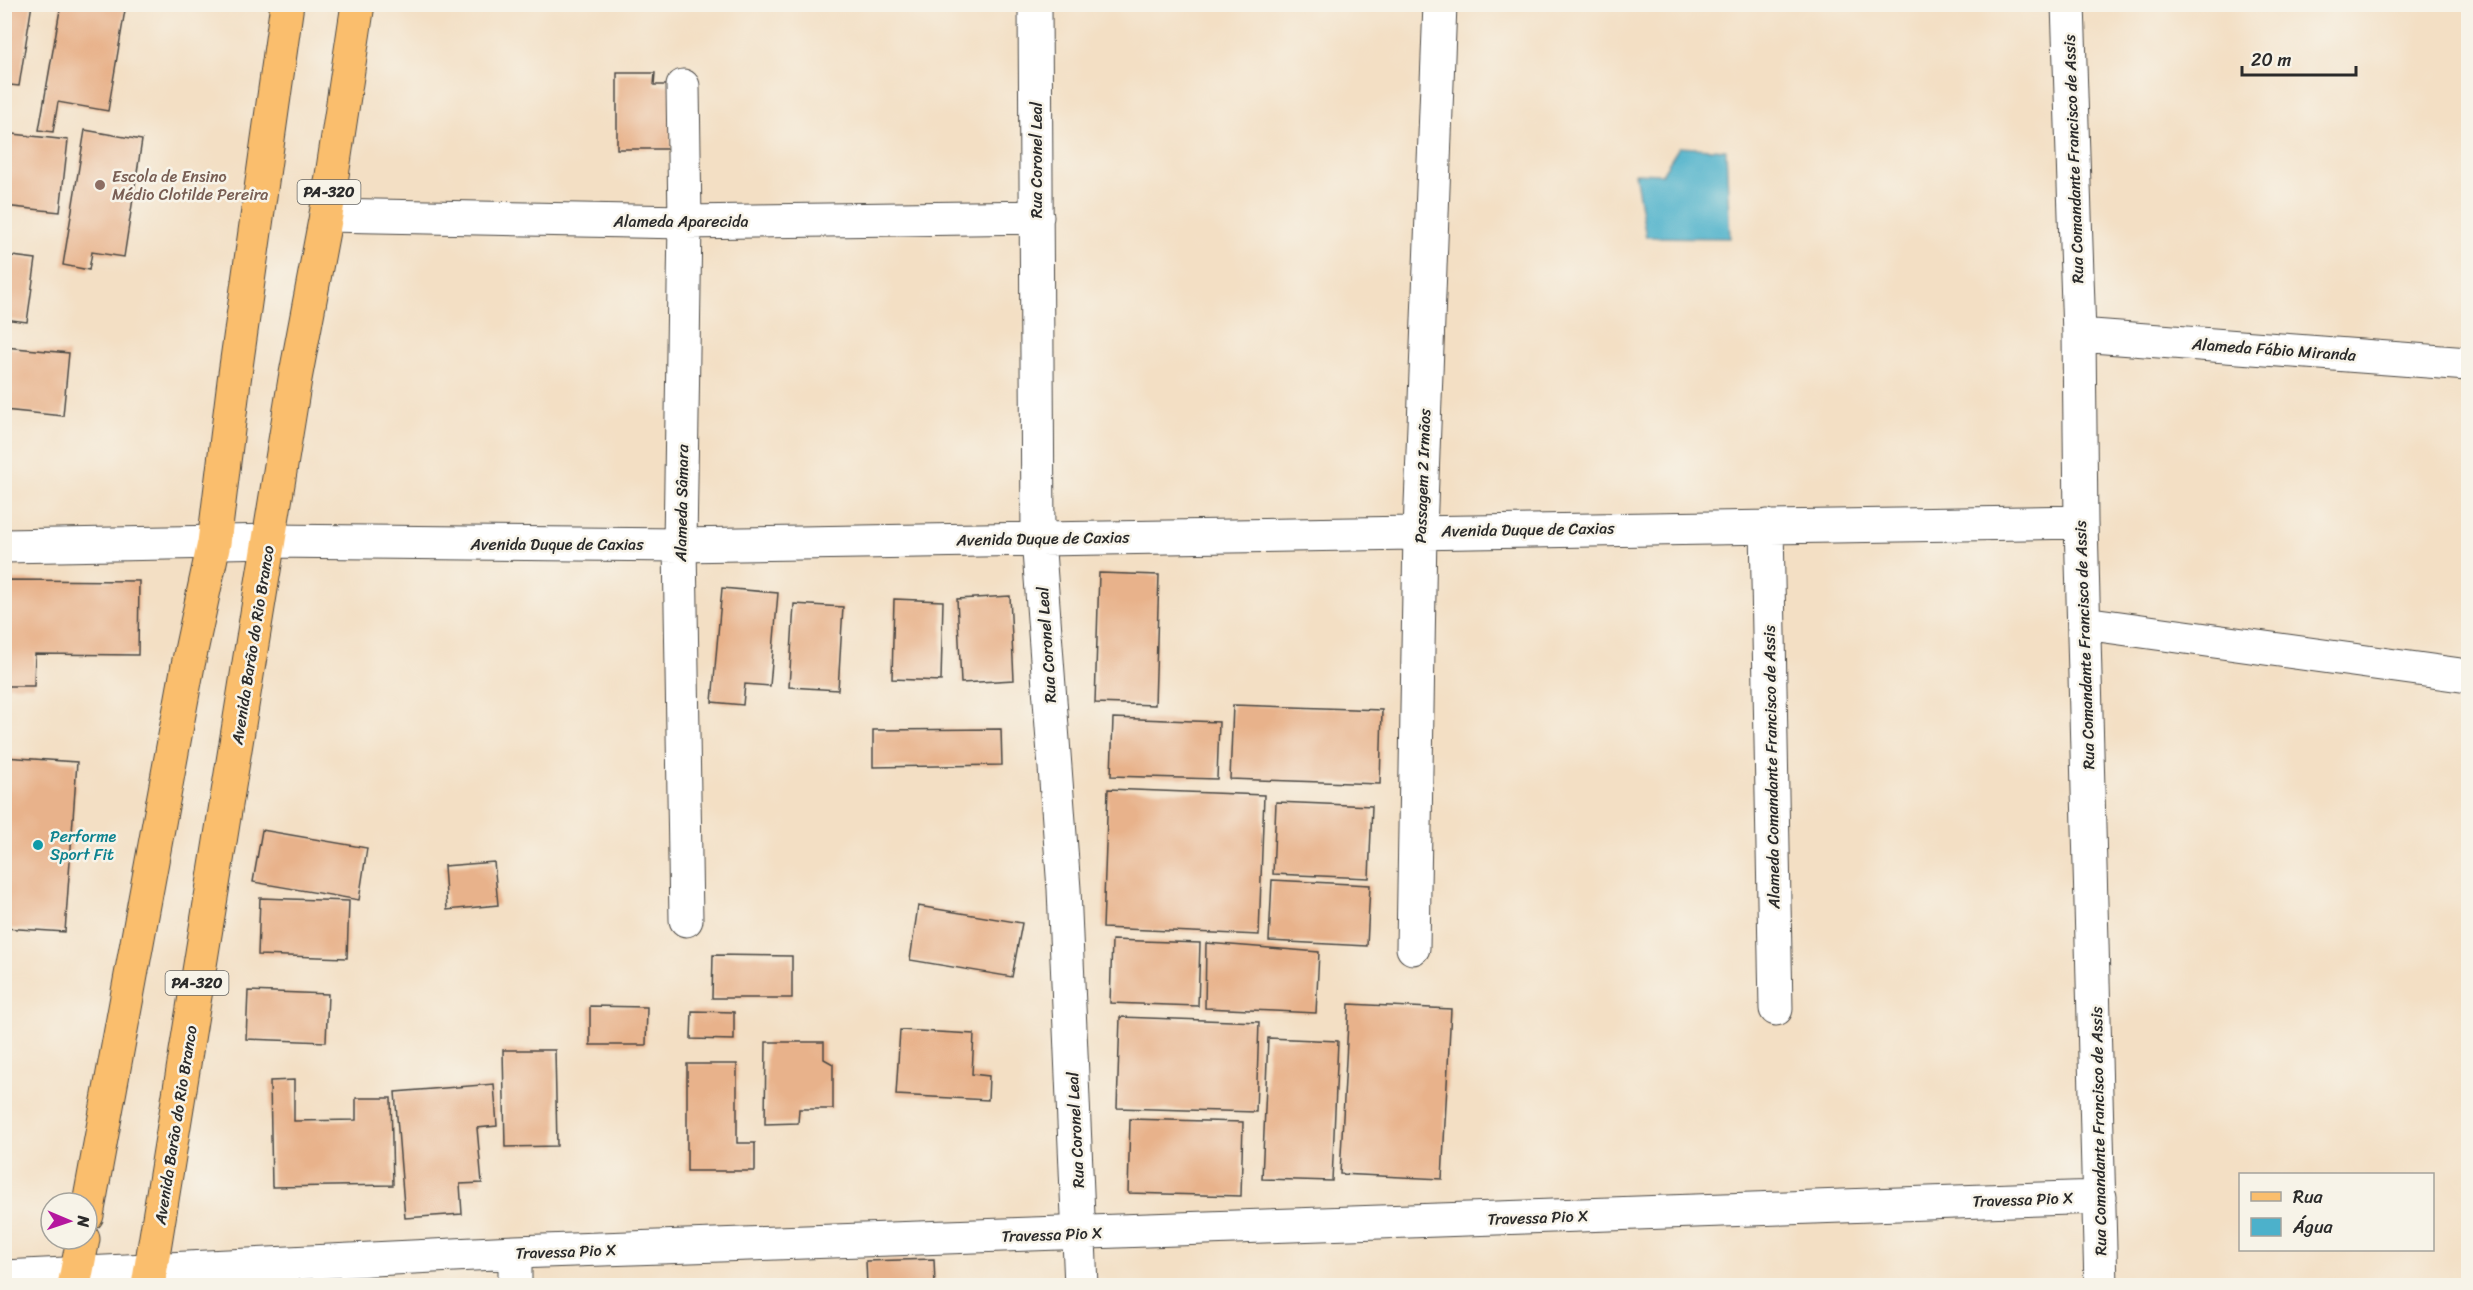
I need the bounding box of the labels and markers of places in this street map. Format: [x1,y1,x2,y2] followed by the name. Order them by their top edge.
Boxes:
[112,162,268,209] place label: Escola de Ensino Médio Clotilde Pereira
[93,178,107,192] marker: Escola de Ensino Médio Clotilde Pereira
[50,822,116,869] place label: Performe Sport Fit
[31,838,45,852] marker: Performe Sport Fit

